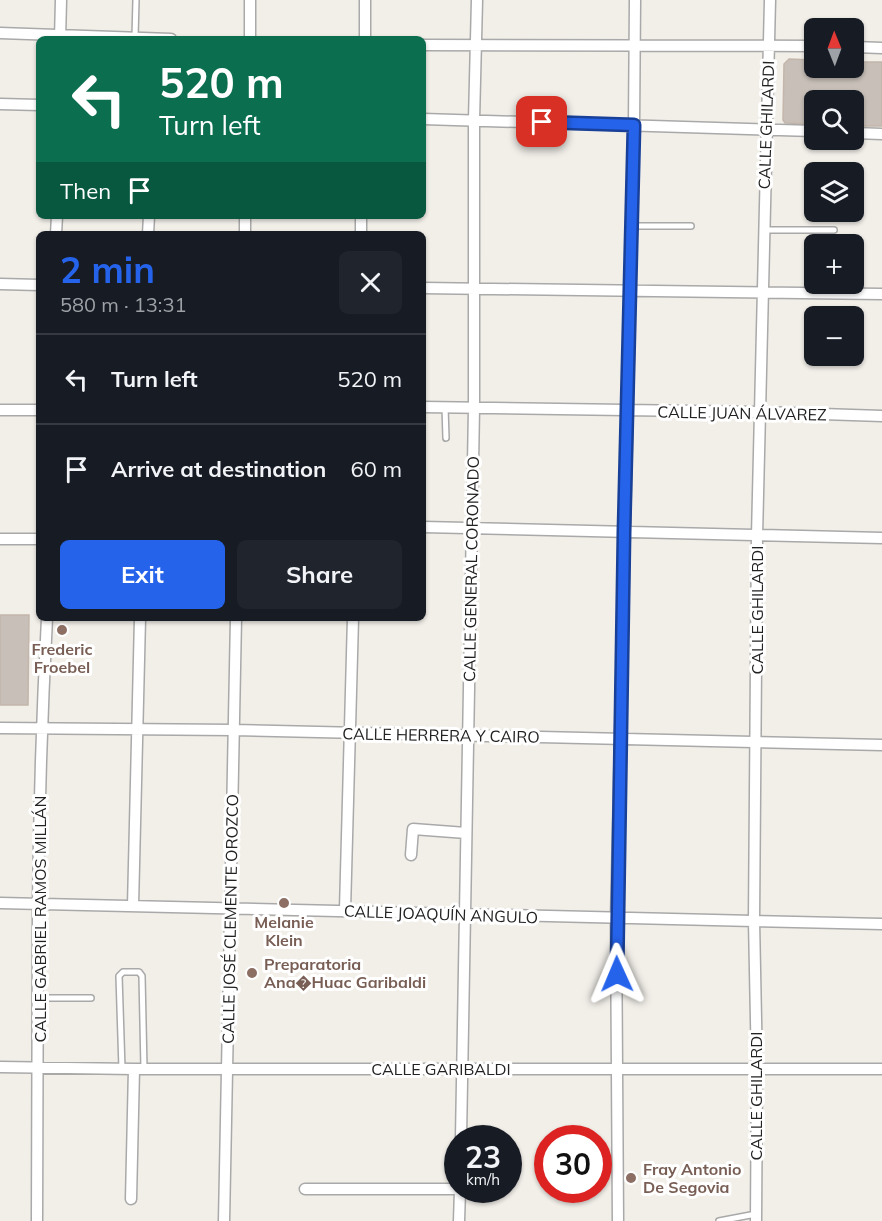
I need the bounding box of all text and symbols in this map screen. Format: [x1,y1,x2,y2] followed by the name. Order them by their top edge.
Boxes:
[804,18,864,78] north arrow
[804,18,864,366] map controls
[159,56,284,109] text: 520 m
[60,60,138,138] icon: left
[754,60,778,190] street label: CALLE GHILARDI
[804,90,864,150] button: search
[516,96,567,147] pin
[525,105,558,138] icon: arrive
[159,108,261,142] text: Turn left
[804,162,864,222] button: layers
[123,174,156,207] icon: arrive
[60,177,111,205] text: Then
[804,234,864,294] button: +
[60,247,155,292] text: 2 min
[339,251,402,314] button: close
[60,292,186,317] text: 580 m · 13:31
[804,306,864,366] button: −
[60,363,93,396] icon: left
[111,365,198,393] text: Turn left
[337,365,402,393] text: 520 m
[657,402,827,424] street label: CALLE JUAN ÁLVAREZ
[60,453,93,486] icon: arrive
[111,455,326,483] text: Arrive at destination
[351,455,402,483] text: 60 m
[459,456,483,682] street label: CALLE GENERAL CORONADO
[60,540,225,609] button: Exit
[237,540,402,609] button: Share
[747,546,767,674] street label: CALLE GHILARDI
[55,623,69,637] marker: Frederic Froebel
[31,639,93,677] place label: Frederic Froebel
[342,723,540,747] street label: CALLE HERRERA Y CAIRO
[218,794,242,1044] street label: CALLE JOSÉ CLEMENTE OROZCO
[30,796,50,1042] street label: CALLE GABRIEL RAMOS MILLÁN
[277,896,291,910] marker: Melanie Klein
[344,901,538,927] street label: CALLE JOAQUÍN ANGULO
[254,912,314,950] place label: Melanie Klein
[585,942,649,1006] position arrow
[264,954,426,992] place label: Preparatoria Ana�Huac Garibaldi
[245,966,259,980] marker: Preparatoria Ana�Huac Garibaldi
[746,1032,766,1160] street label: CALLE GHILARDI
[371,1059,511,1079] street label: CALLE GARIBALDI
[534,1125,612,1203] speed limit sign: 30
[465,1138,501,1176] text: 23
[643,1159,742,1197] place label: Fray Antonio De Segovia
[466,1170,500,1189] text: km/h
[624,1171,638,1185] marker: Fray Antonio De Segovia

